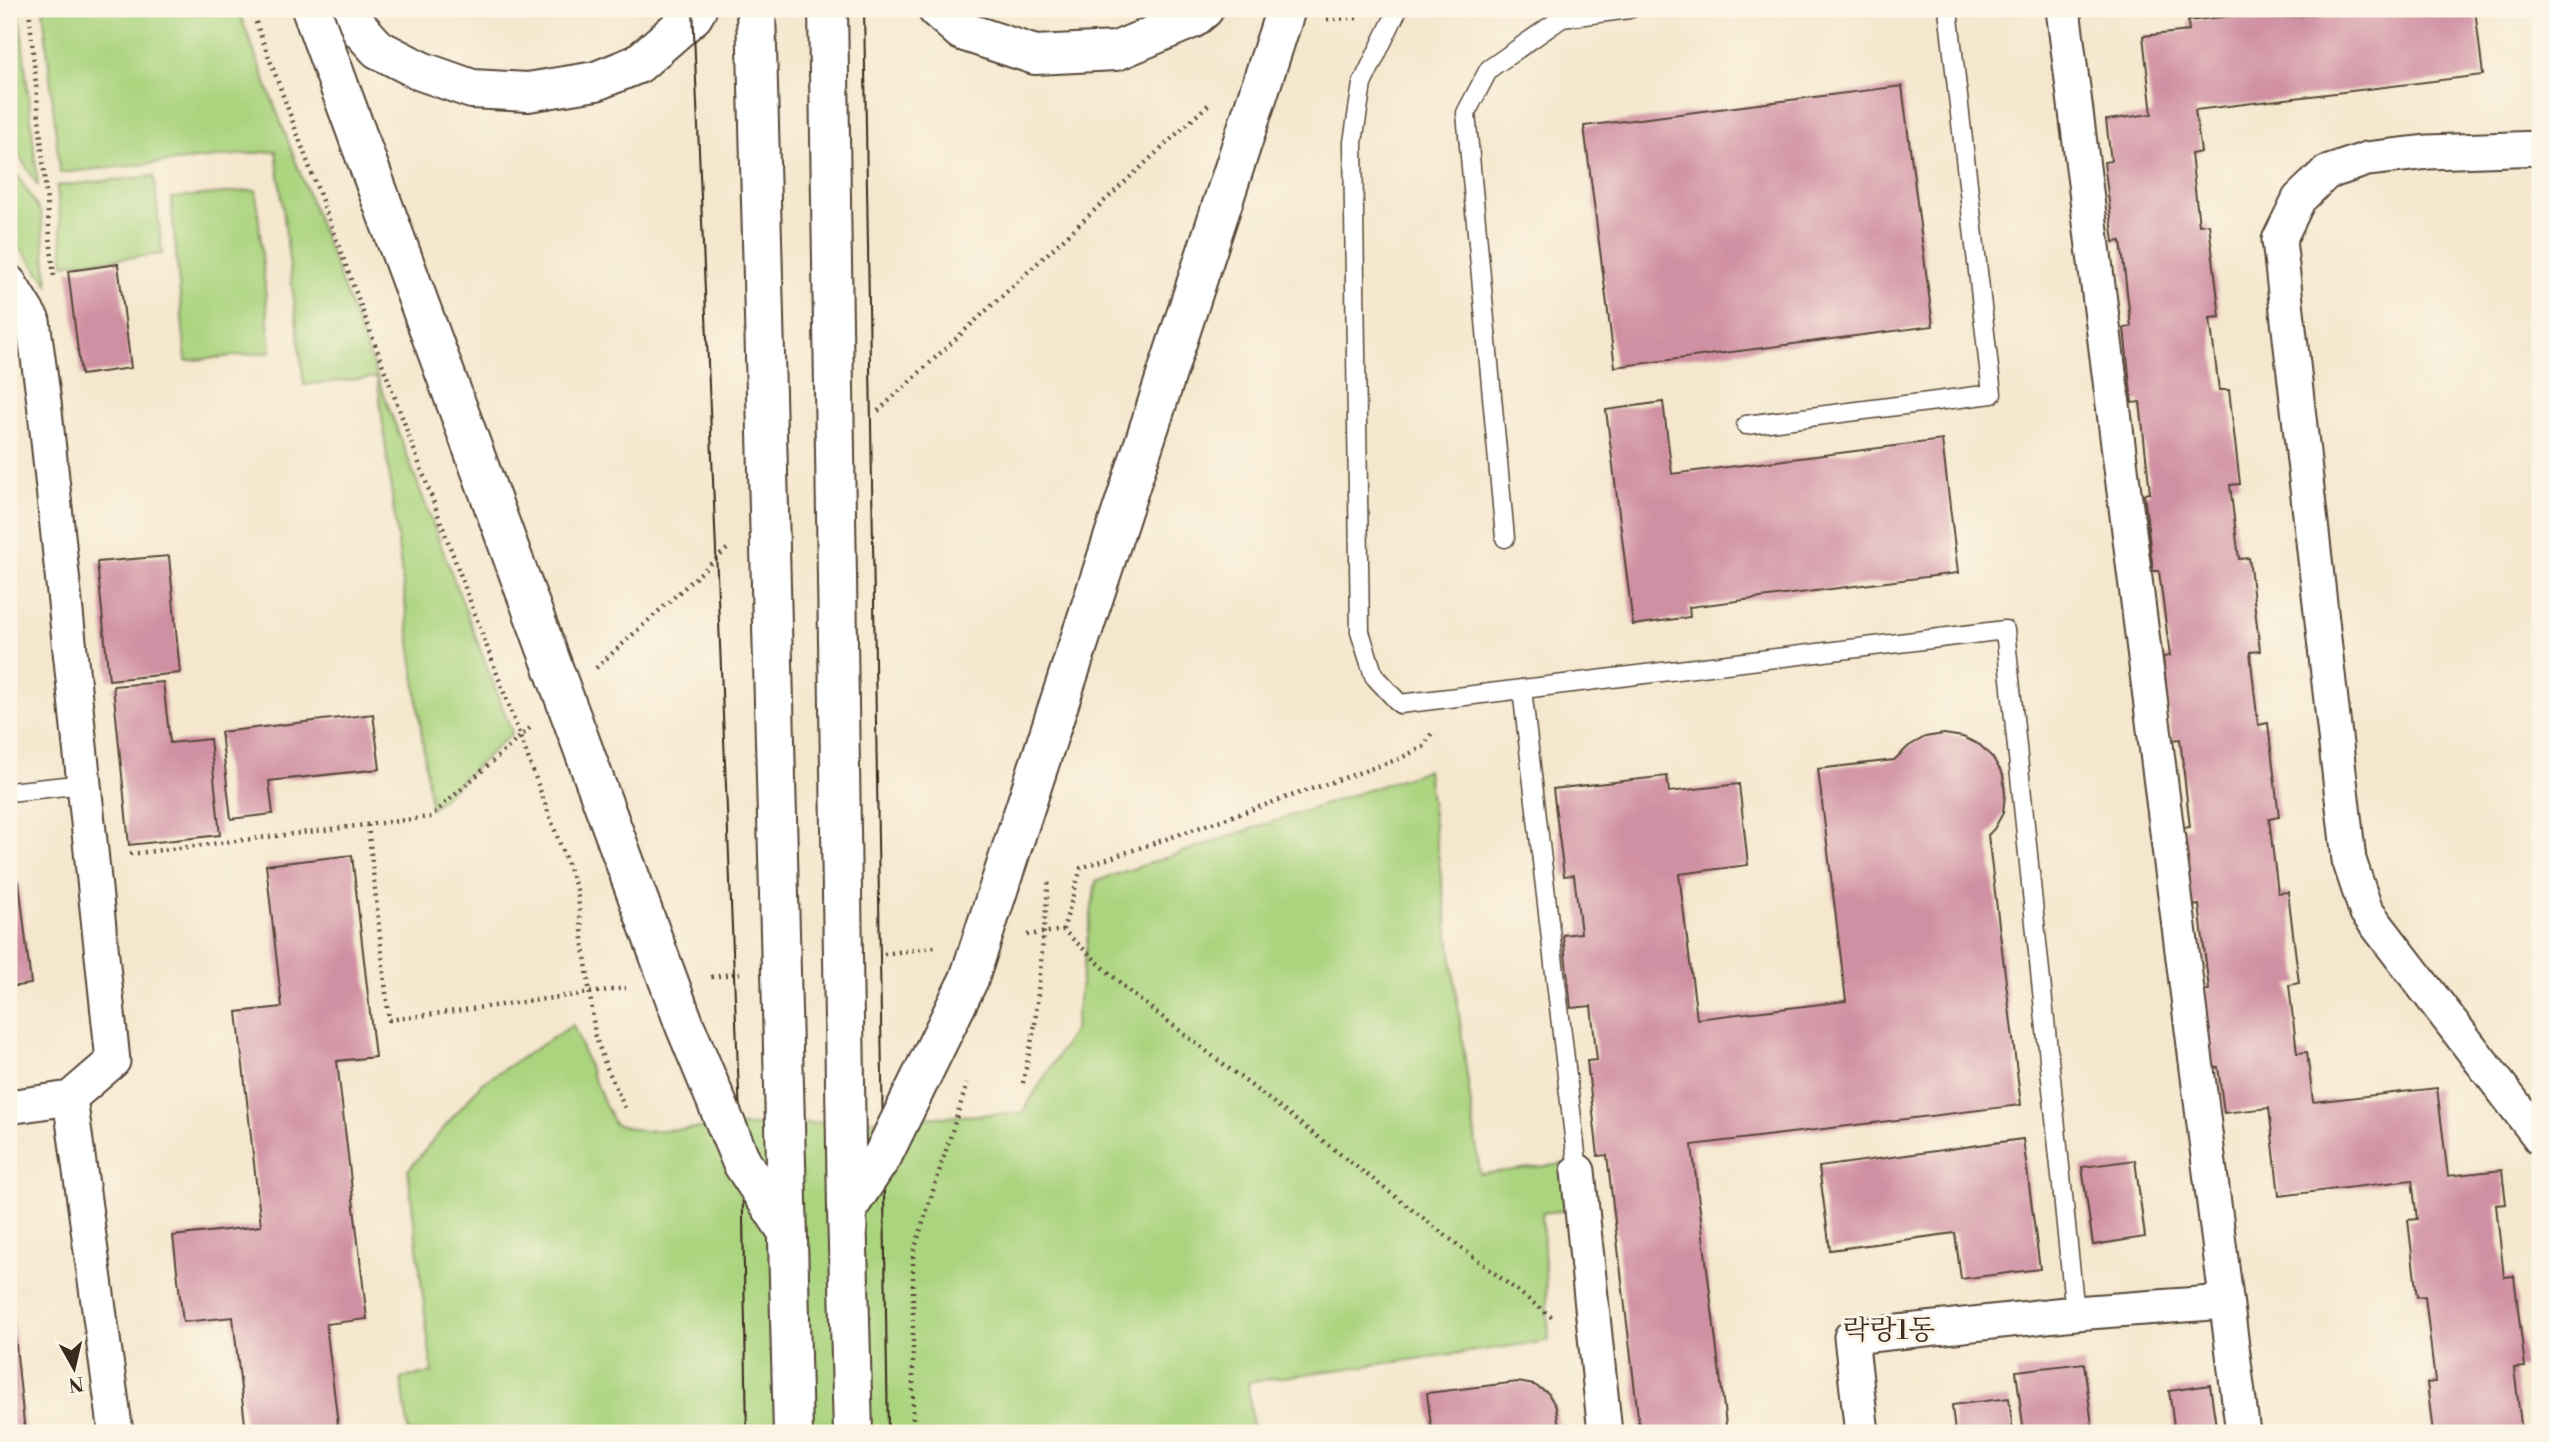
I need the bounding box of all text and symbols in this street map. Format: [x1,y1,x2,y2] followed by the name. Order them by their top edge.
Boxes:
[1842,1313,1936,1348] district label: 락랑1동
[38,1334,108,1404] north arrow
[67,1371,85,1397] text: N

